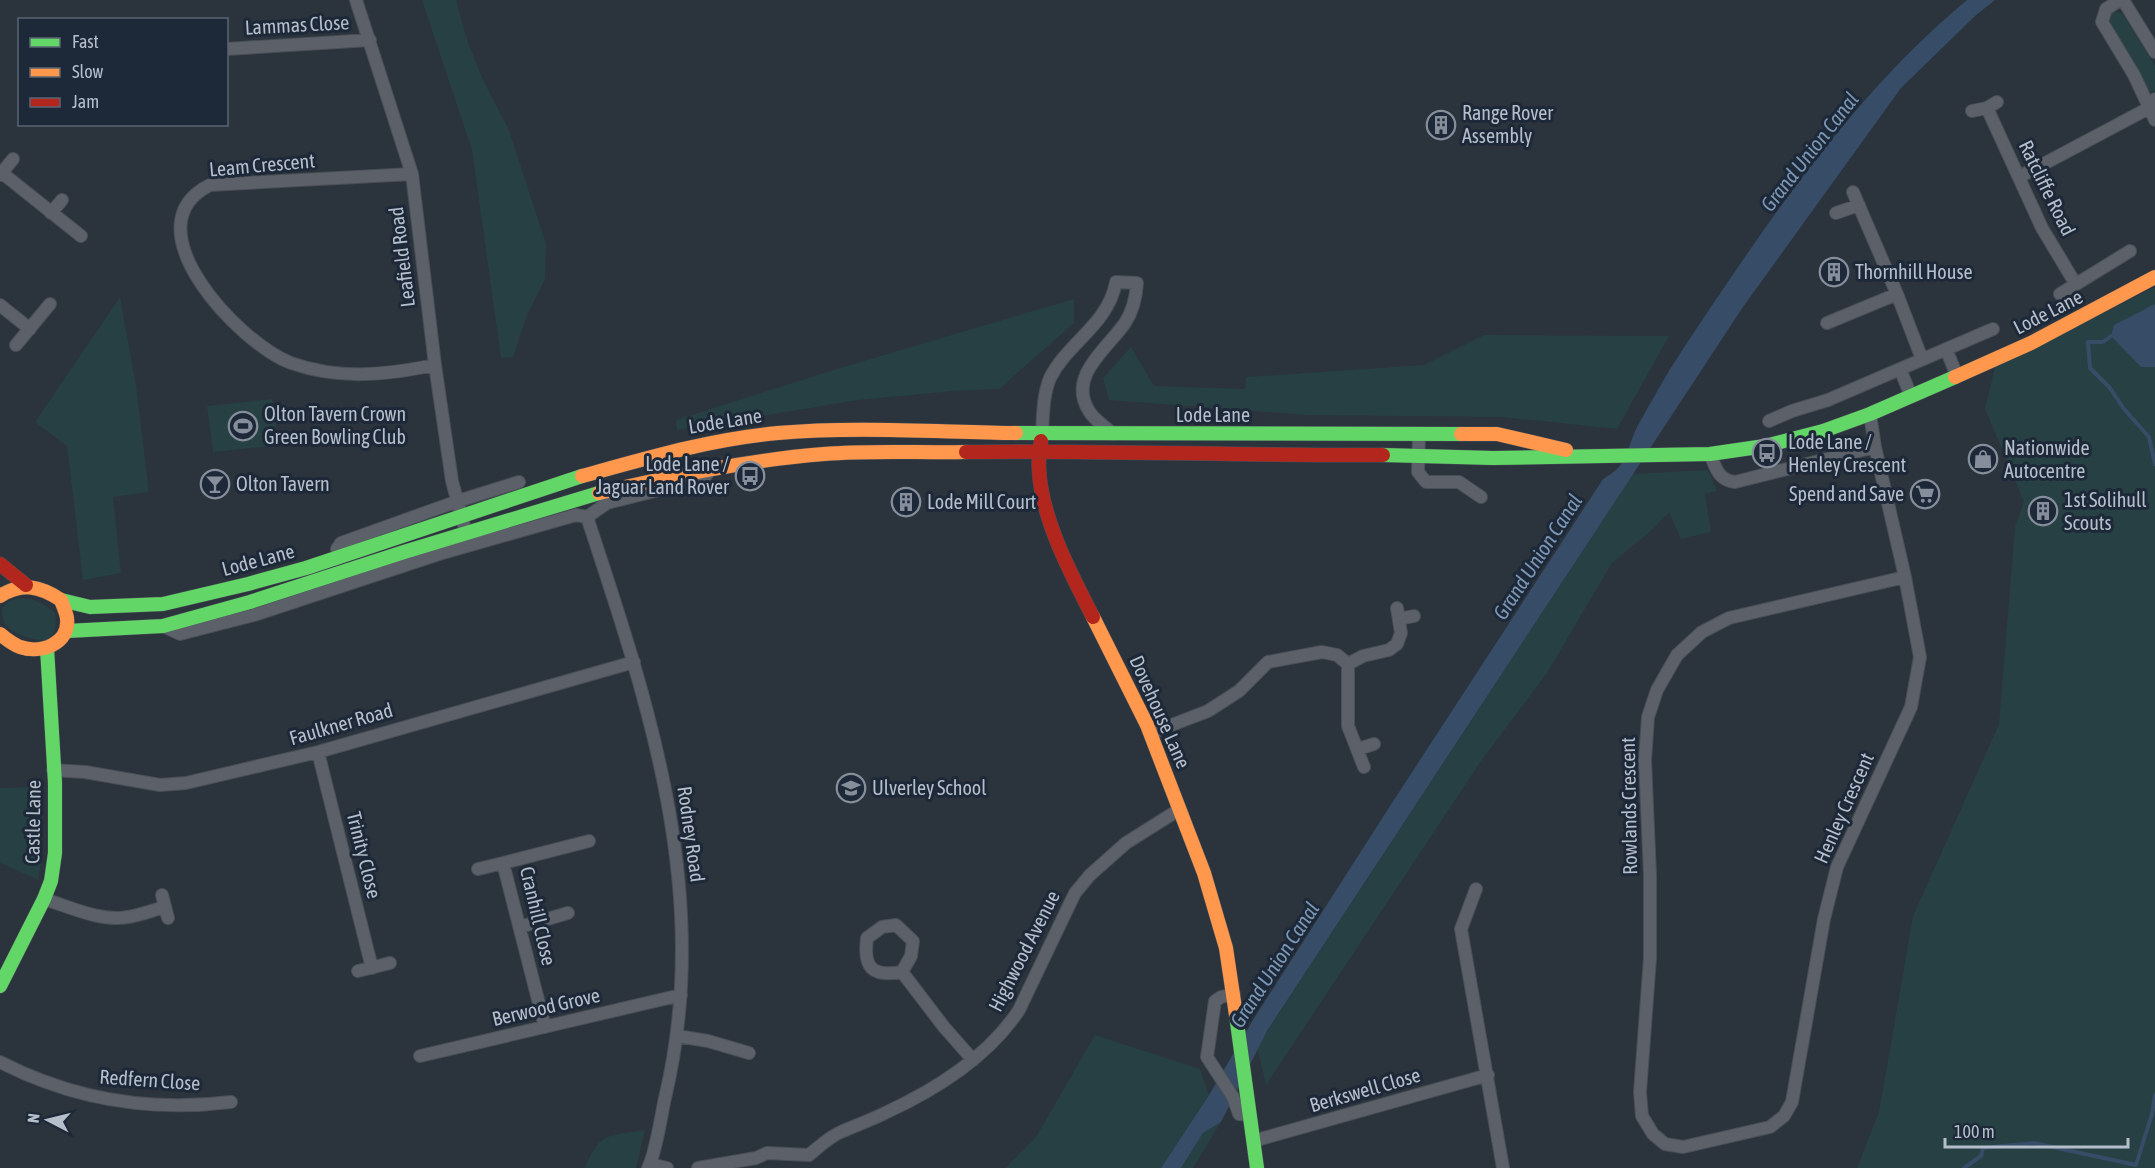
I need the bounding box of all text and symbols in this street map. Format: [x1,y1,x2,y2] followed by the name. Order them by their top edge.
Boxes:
[244,10,350,39] street label: Lammas Close
[18,18,228,126] legend
[72,31,99,52] text: Fast
[72,61,103,82] text: Slow
[1755,87,1863,216] water label: Grand Union Canal
[72,91,99,112] text: Jam
[1462,101,1554,147] place label: Range Rover Assembly
[1425,109,1457,141] building icon: Range Rover Assembly
[2015,136,2080,239] street label: Ratcliffe Road
[208,148,316,181] street label: Leam Crescent
[384,206,419,309] street label: Leafield Road
[1818,256,1850,288] building icon: Thornhill House
[1855,260,1973,283] place label: Thornhill House
[2009,284,2086,339] street label: Lode Lane
[264,402,406,448] place label: Olton Tavern Crown Green Bowling Club
[686,403,763,438] street label: Lode Lane
[1176,403,1250,426] street label: Lode Lane
[227,410,259,442] sports icon: Olton Tavern Crown Green Bowling Club
[1788,430,1907,476] place label: Lode Lane / Henley Crescent
[2004,436,2090,482] place label: Nationwide Autocentre
[1751,437,1783,469] bus stop icon: Lode Lane / Henley Crescent
[1967,443,1999,475] shop icon: Nationwide Autocentre
[596,452,730,498] place label: Lode Lane / Jaguar Land Rover
[734,460,766,492] bus stop icon: Lode Lane / Jaguar Land Rover
[199,468,231,500] bar icon: Olton Tavern
[236,472,330,495] place label: Olton Tavern
[1909,478,1941,510] supermarket icon: Spend and Save
[1789,482,1904,505] place label: Spend and Save
[890,486,922,518] building icon: Lode Mill Court
[2064,488,2147,534] place label: 1st Solihull Scouts
[1488,489,1587,624] water label: Grand Union Canal
[927,490,1037,513] place label: Lode Mill Court
[2027,495,2059,527] building icon: 1st Solihull Scouts
[219,539,297,580] street label: Lode Lane
[1125,652,1196,772] street label: Dovehouse Lane
[287,698,395,749] street label: Faulkner Road
[1616,737,1641,875] street label: Rowlands Crescent
[1809,749,1878,867] street label: Henley Crescent
[835,772,867,804] school or university icon: Ulverley School
[872,776,987,799] place label: Ulverley School
[20,780,45,864] street label: Castle Lane
[673,784,710,883] street label: Rodney Road
[343,809,386,901] street label: Trinity Close
[516,864,561,968] street label: Cranhill Close
[983,886,1064,1015] street label: Highwood Avenue
[1225,897,1324,1032] water label: Grand Union Canal
[490,983,602,1030] street label: Berwood Grove
[1307,1063,1423,1116] street label: Berkswell Close
[99,1065,201,1094] street label: Redfern Close
[18,1090,78,1150] north arrow
[1945,1111,2128,1149] scale bar
[24,1112,43,1124] text: N
[1954,1121,1995,1142] text: 100 m

